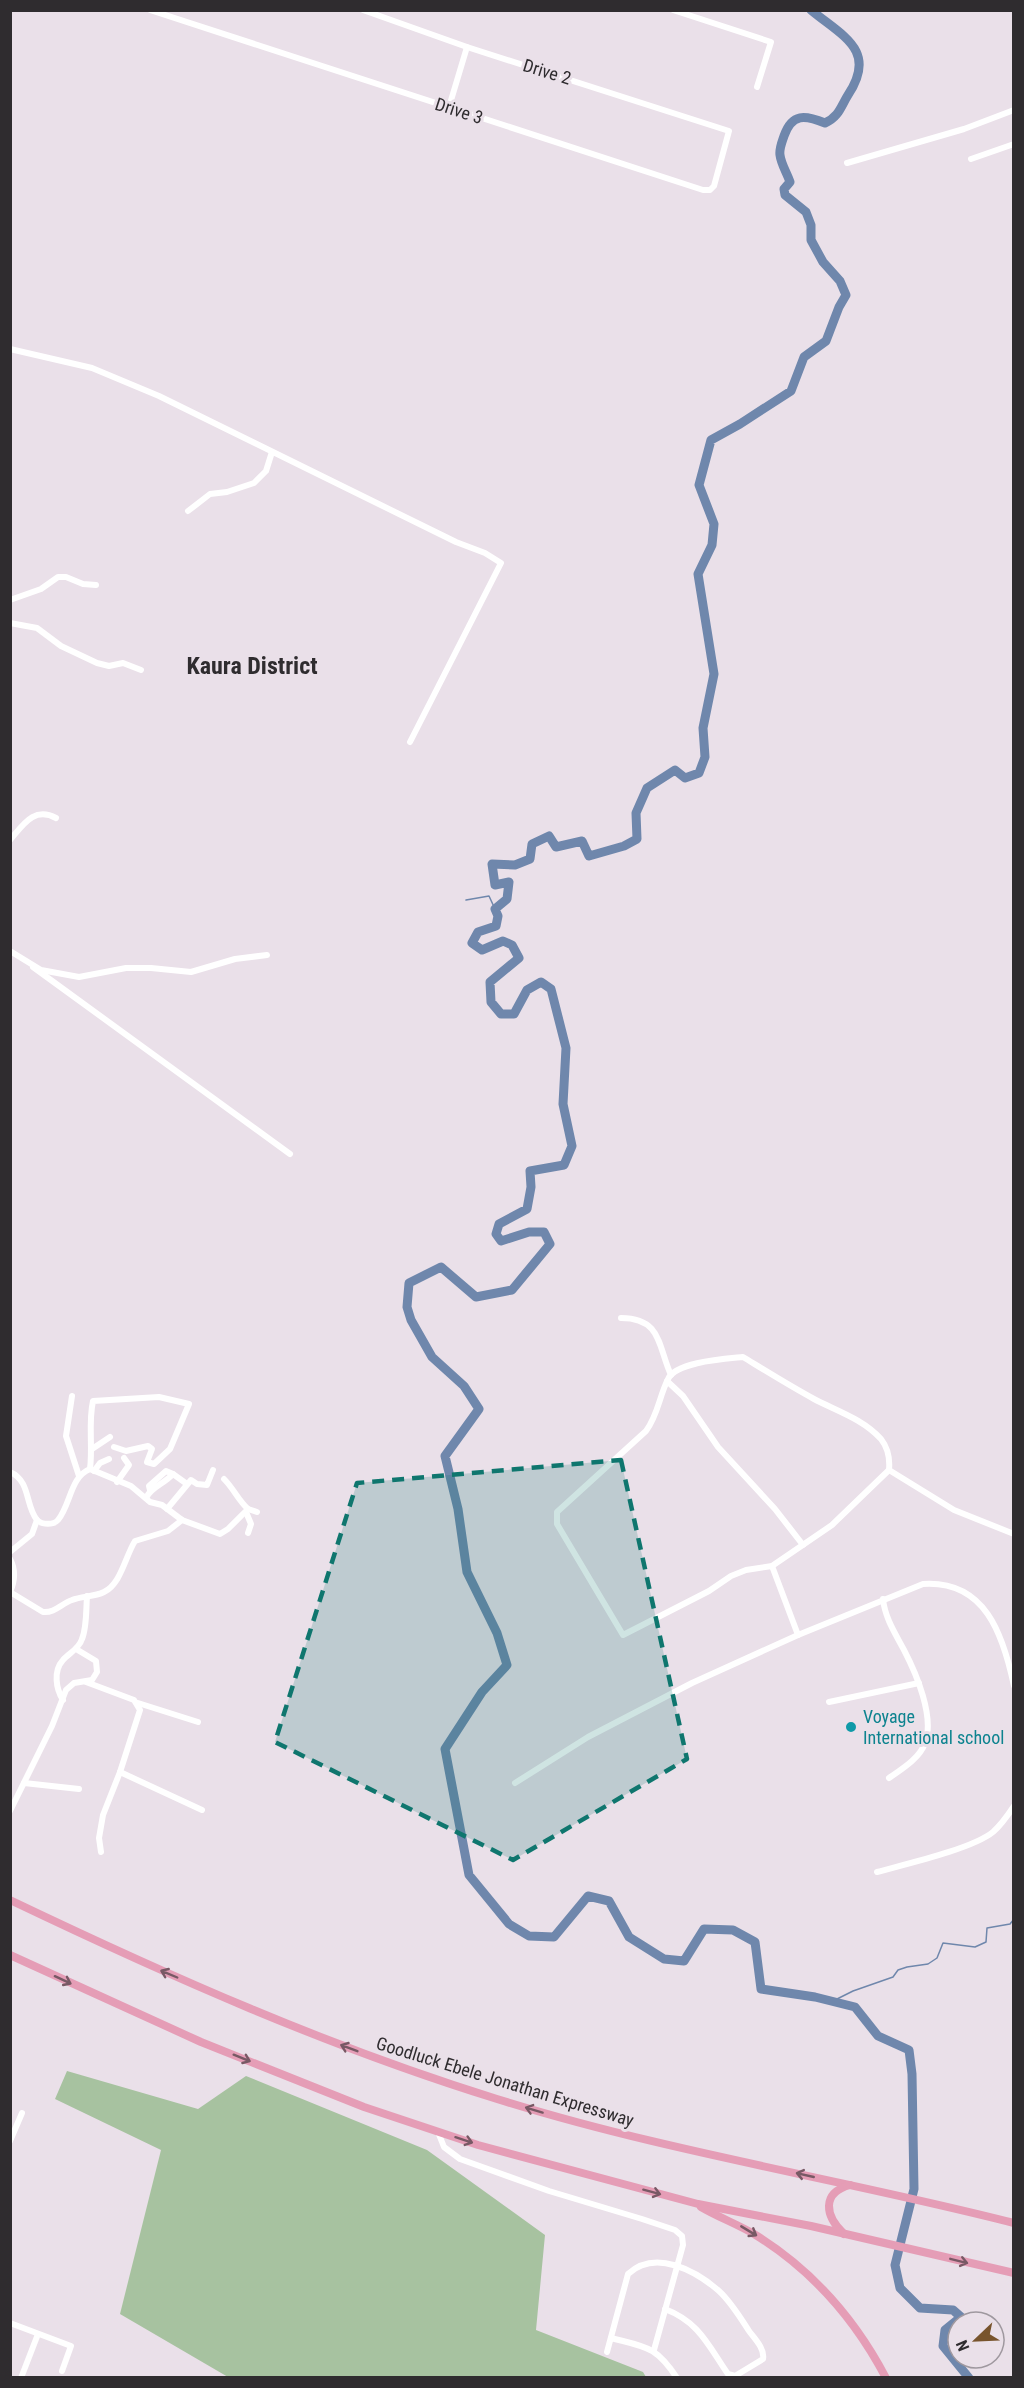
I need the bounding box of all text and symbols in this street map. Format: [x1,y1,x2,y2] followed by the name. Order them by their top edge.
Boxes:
[521,54,574,89] street label: Drive 2
[433,93,486,128] street label: Drive 3
[186,652,318,680] district label: Kaura District
[863,1706,1004,1748] place label: Voyage International school
[844,1720,858,1734] marker: Voyage International school
[160,1968,178,1980] one-way arrow
[54,1975,72,1987] one-way arrow
[374,2032,637,2131] street label: Goodluck Ebele Jonathan Expressway
[340,2042,359,2053] one-way arrow
[232,2053,251,2064] one-way arrow
[525,2104,544,2115] one-way arrow
[454,2135,473,2146] one-way arrow
[796,2169,815,2181] one-way arrow
[642,2187,661,2198] one-way arrow
[740,2225,757,2237] one-way arrow
[949,2255,968,2267] one-way arrow
[946,2310,1006,2370] north arrow
[952,2337,973,2354] text: N

